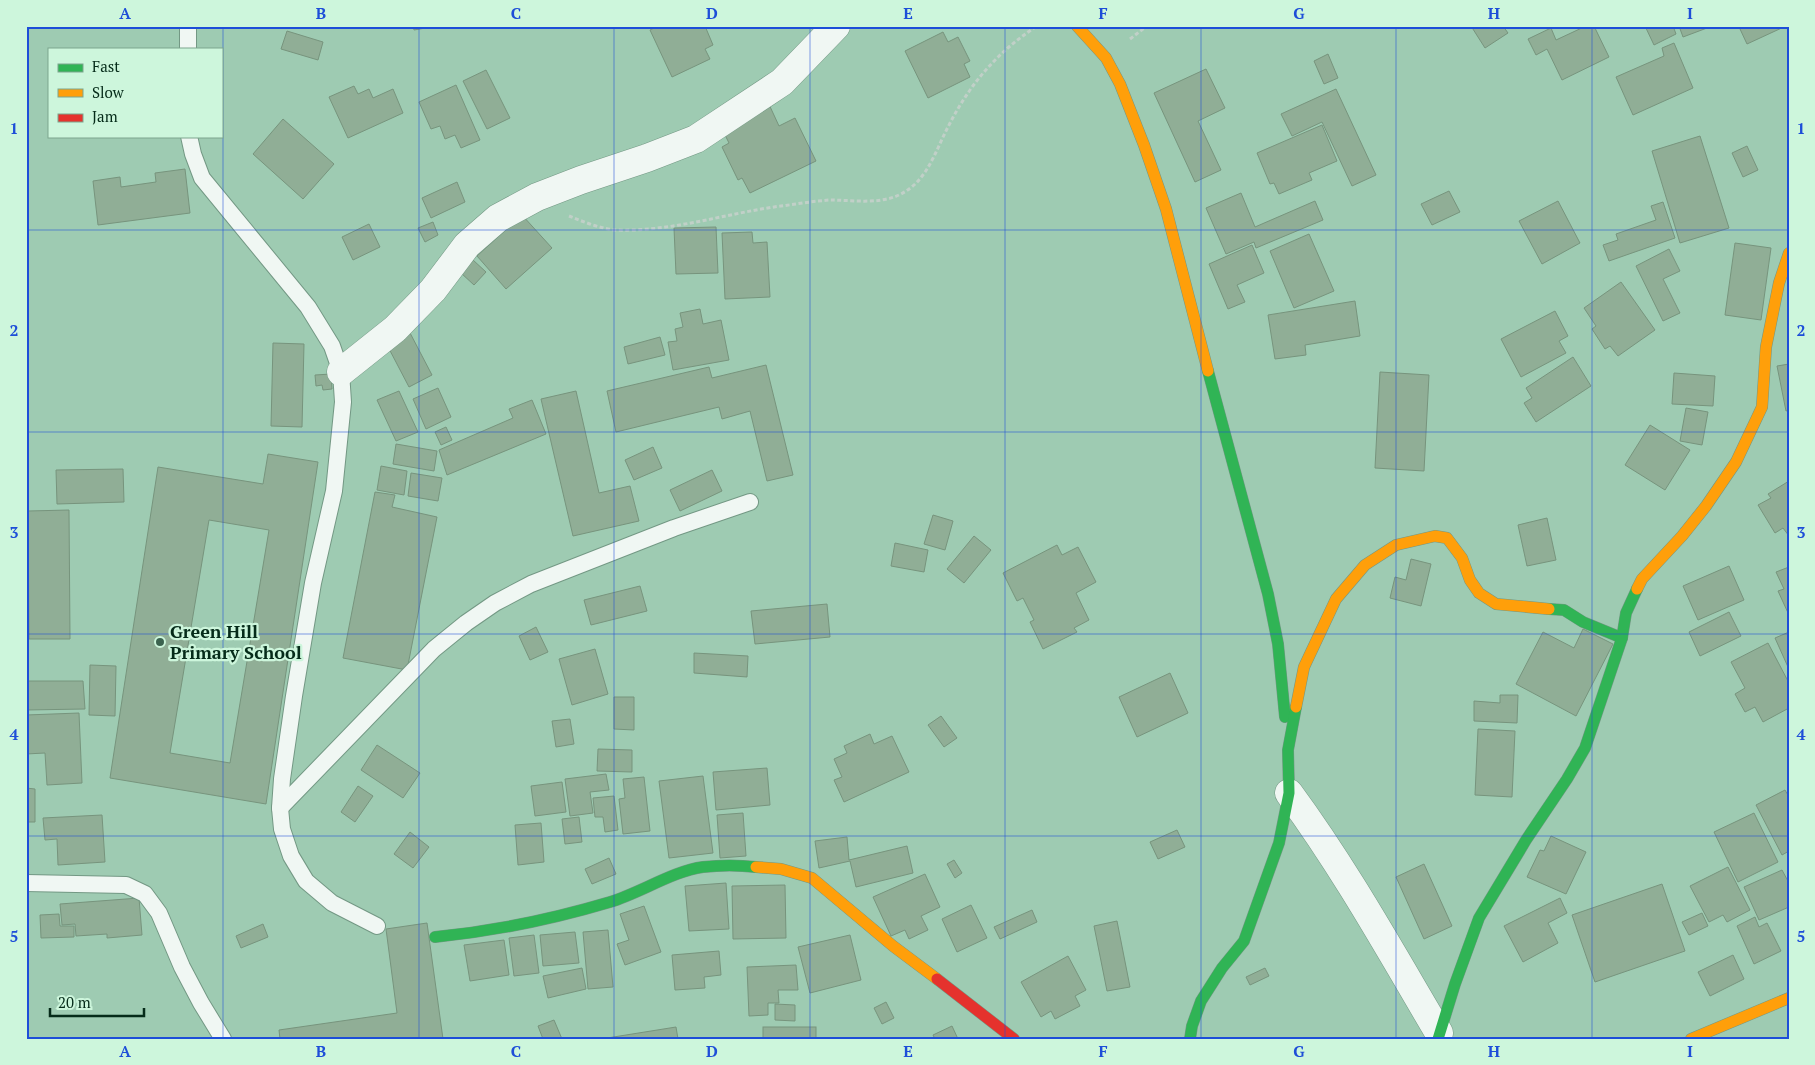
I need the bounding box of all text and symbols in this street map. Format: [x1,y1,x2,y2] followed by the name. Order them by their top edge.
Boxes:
[119,2,131,24] text: A
[316,2,326,24] text: B
[511,2,521,24] text: C
[706,2,718,24] text: D
[903,2,913,24] text: E
[1098,2,1108,24] text: F
[1293,2,1305,24] text: G
[1488,2,1500,24] text: H
[1687,2,1693,24] text: I
[48,48,222,138] legend
[92,56,120,76] text: Fast
[92,82,125,102] text: Slow
[92,106,118,126] text: Jam
[9,117,19,139] text: 1
[1796,117,1806,139] text: 1
[9,319,19,341] text: 2
[1796,319,1806,341] text: 2
[9,521,19,543] text: 3
[1796,521,1806,543] text: 3
[170,619,302,664] place label: Green Hill Primary School
[154,636,166,648] marker: Green Hill Primary School
[9,723,19,745] text: 4
[1796,723,1806,745] text: 4
[9,925,19,947] text: 5
[1796,925,1806,947] text: 5
[50,985,144,1017] scale bar
[58,992,91,1012] text: 20 m
[119,1040,131,1062] text: A
[316,1040,326,1062] text: B
[511,1040,521,1062] text: C
[706,1040,718,1062] text: D
[903,1040,913,1062] text: E
[1098,1040,1108,1062] text: F
[1293,1040,1305,1062] text: G
[1488,1040,1500,1062] text: H
[1687,1040,1693,1062] text: I

